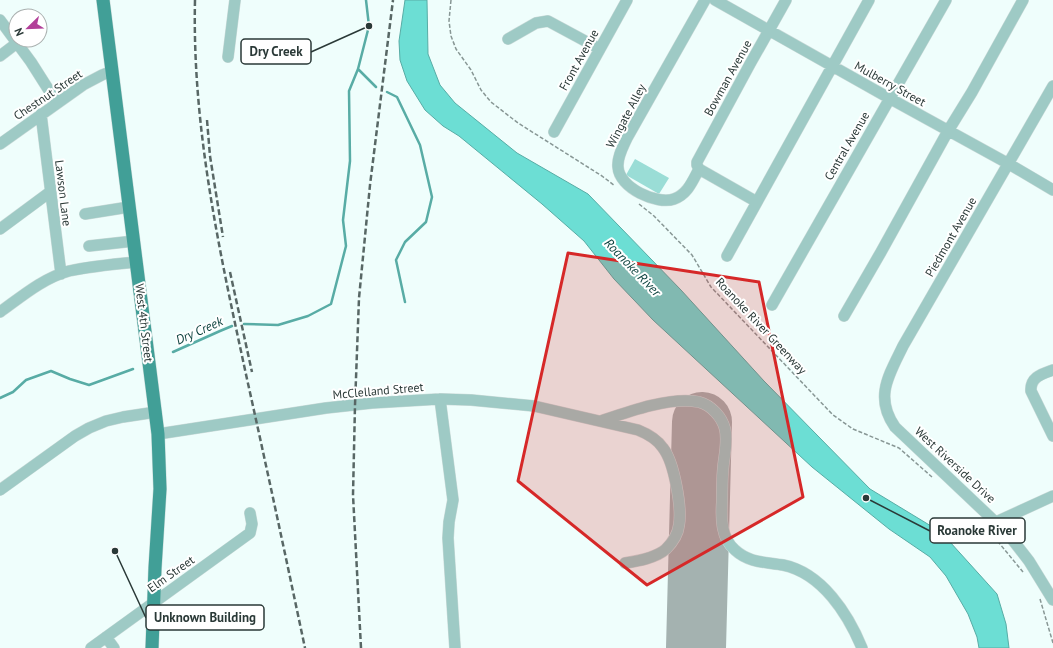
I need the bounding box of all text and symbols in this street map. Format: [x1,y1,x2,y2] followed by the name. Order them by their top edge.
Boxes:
[8,8,48,48] north arrow
[11,26,27,38] text: N
[556,27,602,93] street label: Front Avenue
[700,37,755,118] street label: Bowman Avenue
[241,39,311,64] callout: Dry Creek
[249,43,303,60] text: Dry Creek
[852,58,929,109] street label: Mulberry Street
[11,66,85,123] street label: Chestnut Street
[602,81,649,150] street label: Wingate Alley
[821,109,872,183] street label: Central Avenue
[52,159,75,227] street label: Lawson Lane
[922,194,979,279] street label: Piedmont Avenue
[601,235,665,301] water label: Roanoke River
[713,274,810,377] street label: Roanoke River Greenway
[132,283,157,363] street label: West 4th Street
[173,312,227,348] water label: Dry Creek
[332,379,424,402] street label: McClelland Street
[912,423,999,506] street label: West Riverside Drive
[930,518,1025,543] callout: Roanoke River
[937,522,1017,539] text: Roanoke River
[144,552,197,595] street label: Elm Street
[146,605,264,630] callout: Unknown Building
[154,609,256,626] text: Unknown Building

